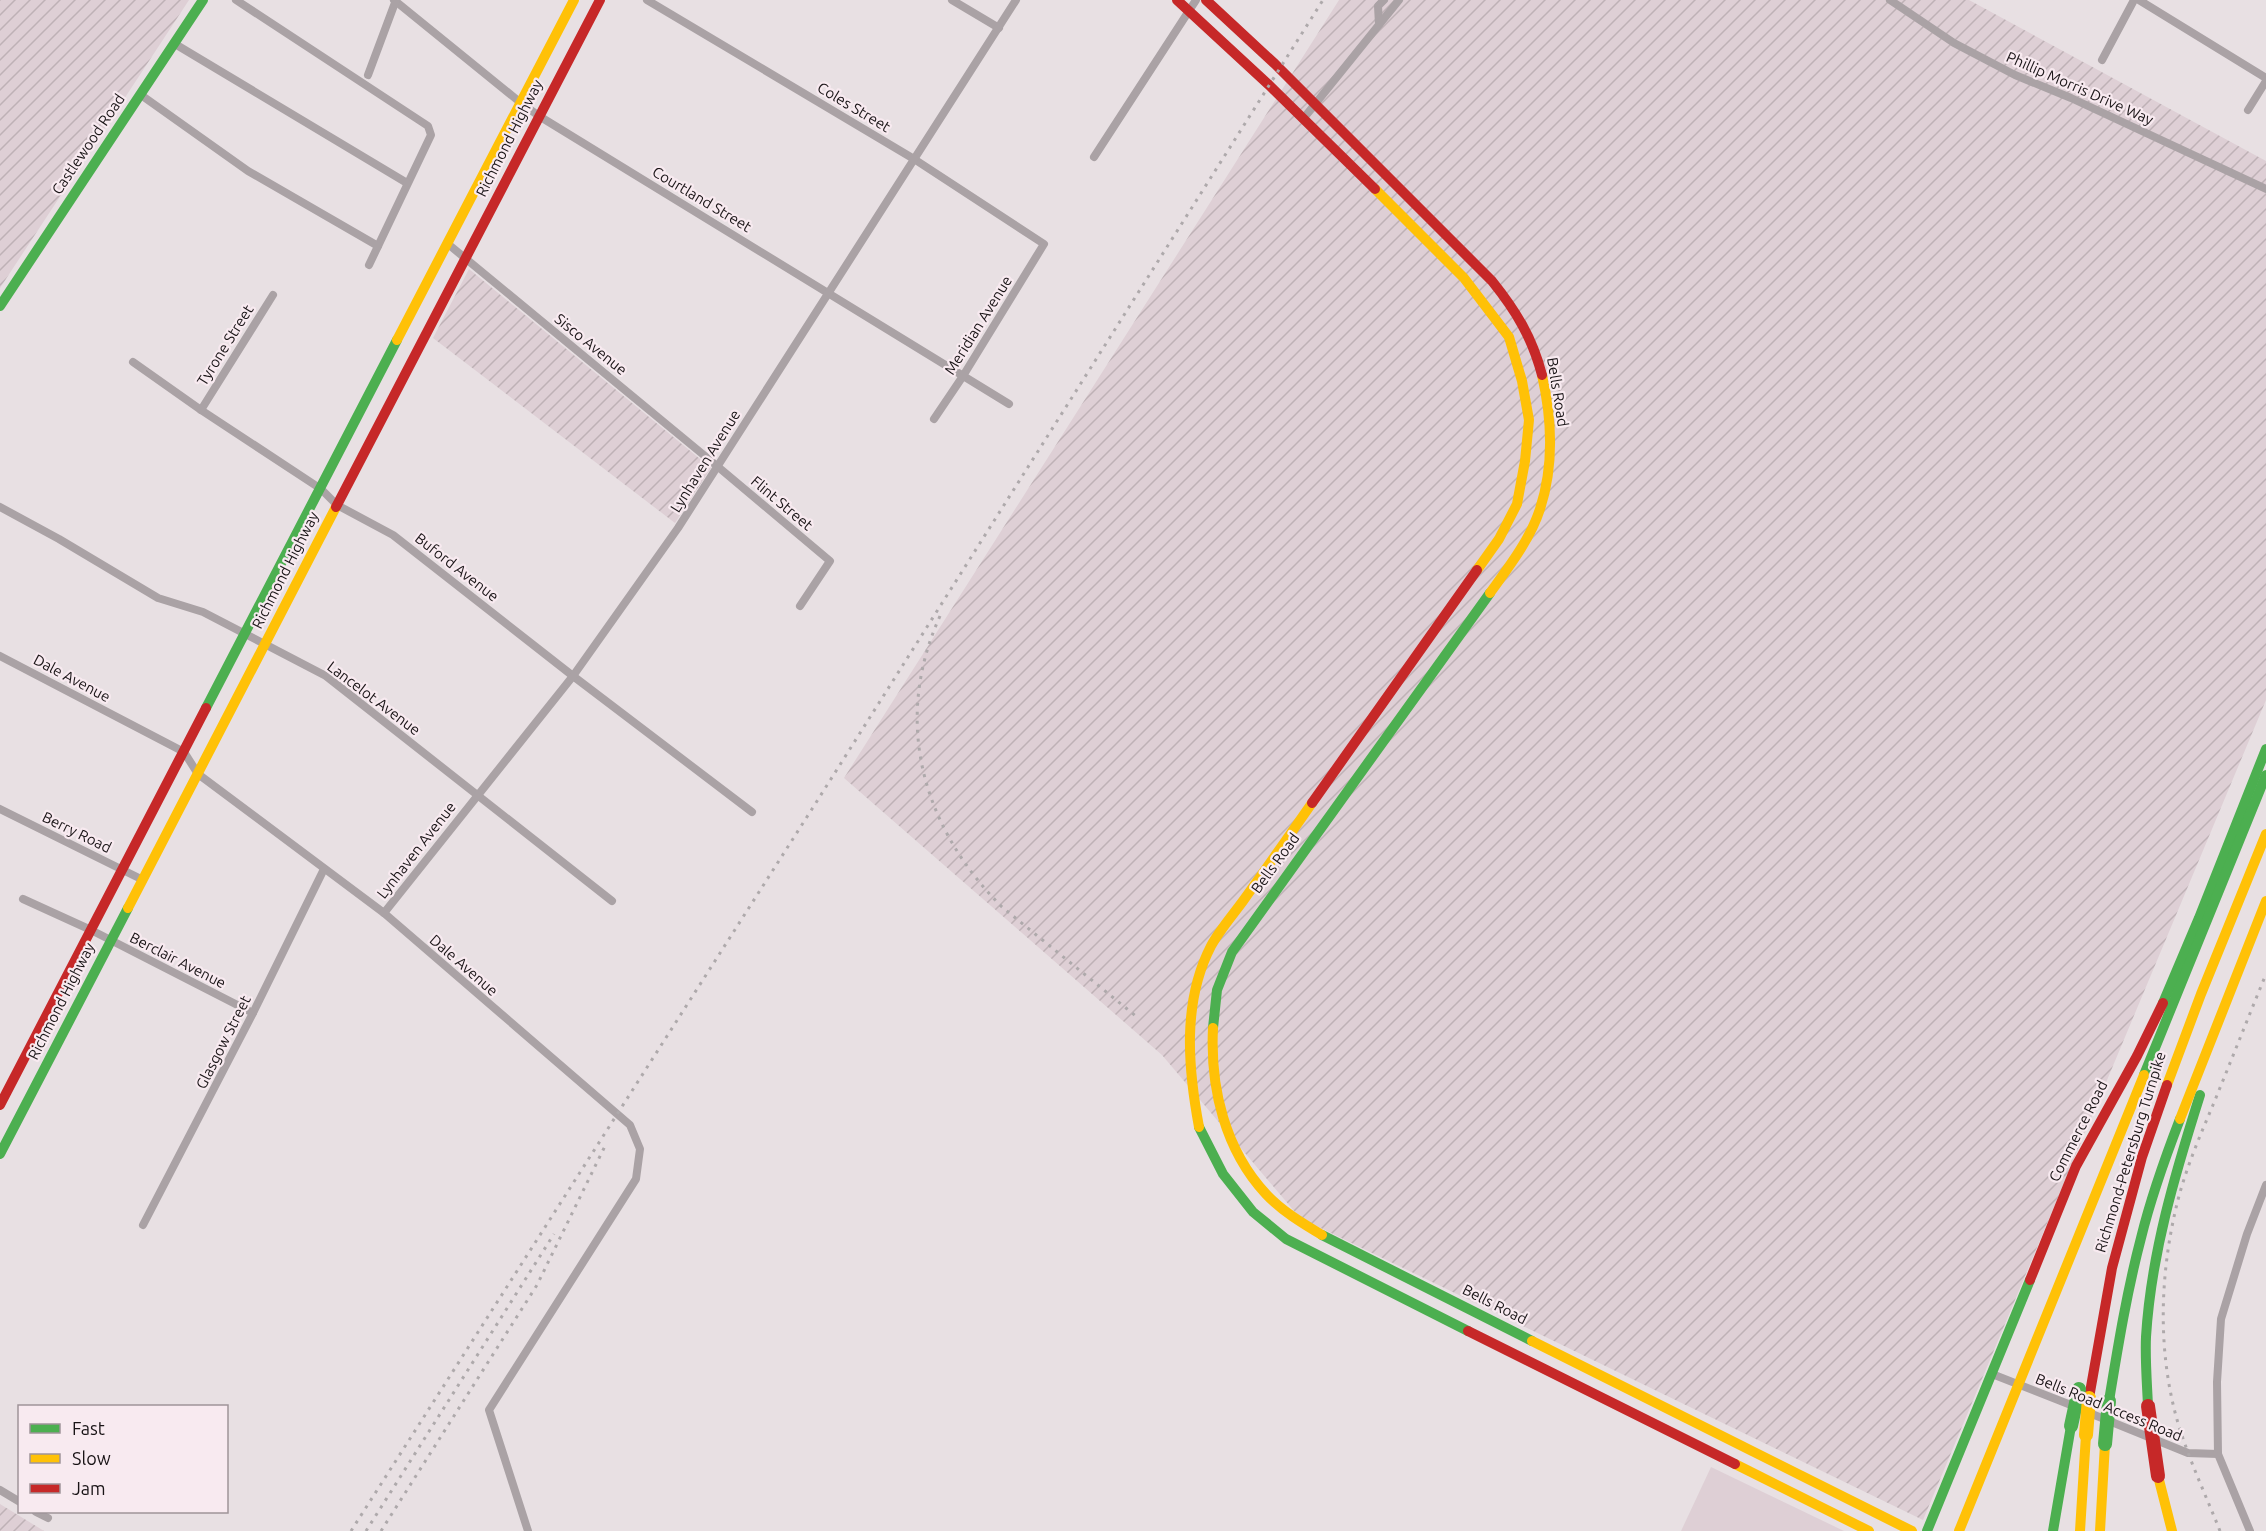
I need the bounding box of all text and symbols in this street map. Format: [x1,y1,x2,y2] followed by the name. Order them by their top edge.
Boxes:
[2004,48,2156,128] street label: Phillip Morris Drive Way
[472,77,546,199] street label: Richmond Highway
[814,79,894,135] street label: Coles Street
[48,91,128,197] street label: Castlewood Road
[649,163,755,235] street label: Courtland Street
[941,272,1015,378] street label: Meridian Avenue
[193,301,257,388] street label: Tyrone Street
[552,310,630,378] street label: Sisco Avenue
[1544,356,1572,428] street label: Bells Road
[667,407,743,515] street label: Lynhaven Avenue
[748,472,816,534] street label: Flint Street
[248,509,322,631] street label: Richmond Highway
[412,529,502,605] street label: Buford Avenue
[31,651,113,705] street label: Dale Avenue
[324,658,424,738] street label: Lancelot Avenue
[373,798,459,902] street label: Lynhaven Avenue
[40,808,114,856] street label: Berry Road
[1247,830,1303,896] street label: Bells Road
[127,928,229,992] street label: Berclair Avenue
[427,931,501,999] street label: Dale Avenue
[24,940,98,1062] street label: Richmond Highway
[192,992,254,1092] street label: Glasgow Street
[2091,1050,2169,1254] street label: Richmond-Petersburg Turnpike
[2045,1078,2111,1184] street label: Commerce Road
[1460,1280,1530,1328] street label: Bells Road
[2033,1370,2185,1444] street label: Bells Road Access Road
[18,1405,228,1513] legend
[72,1418,105,1438] text: Fast
[72,1448,111,1468] text: Slow
[72,1478,106,1498] text: Jam

